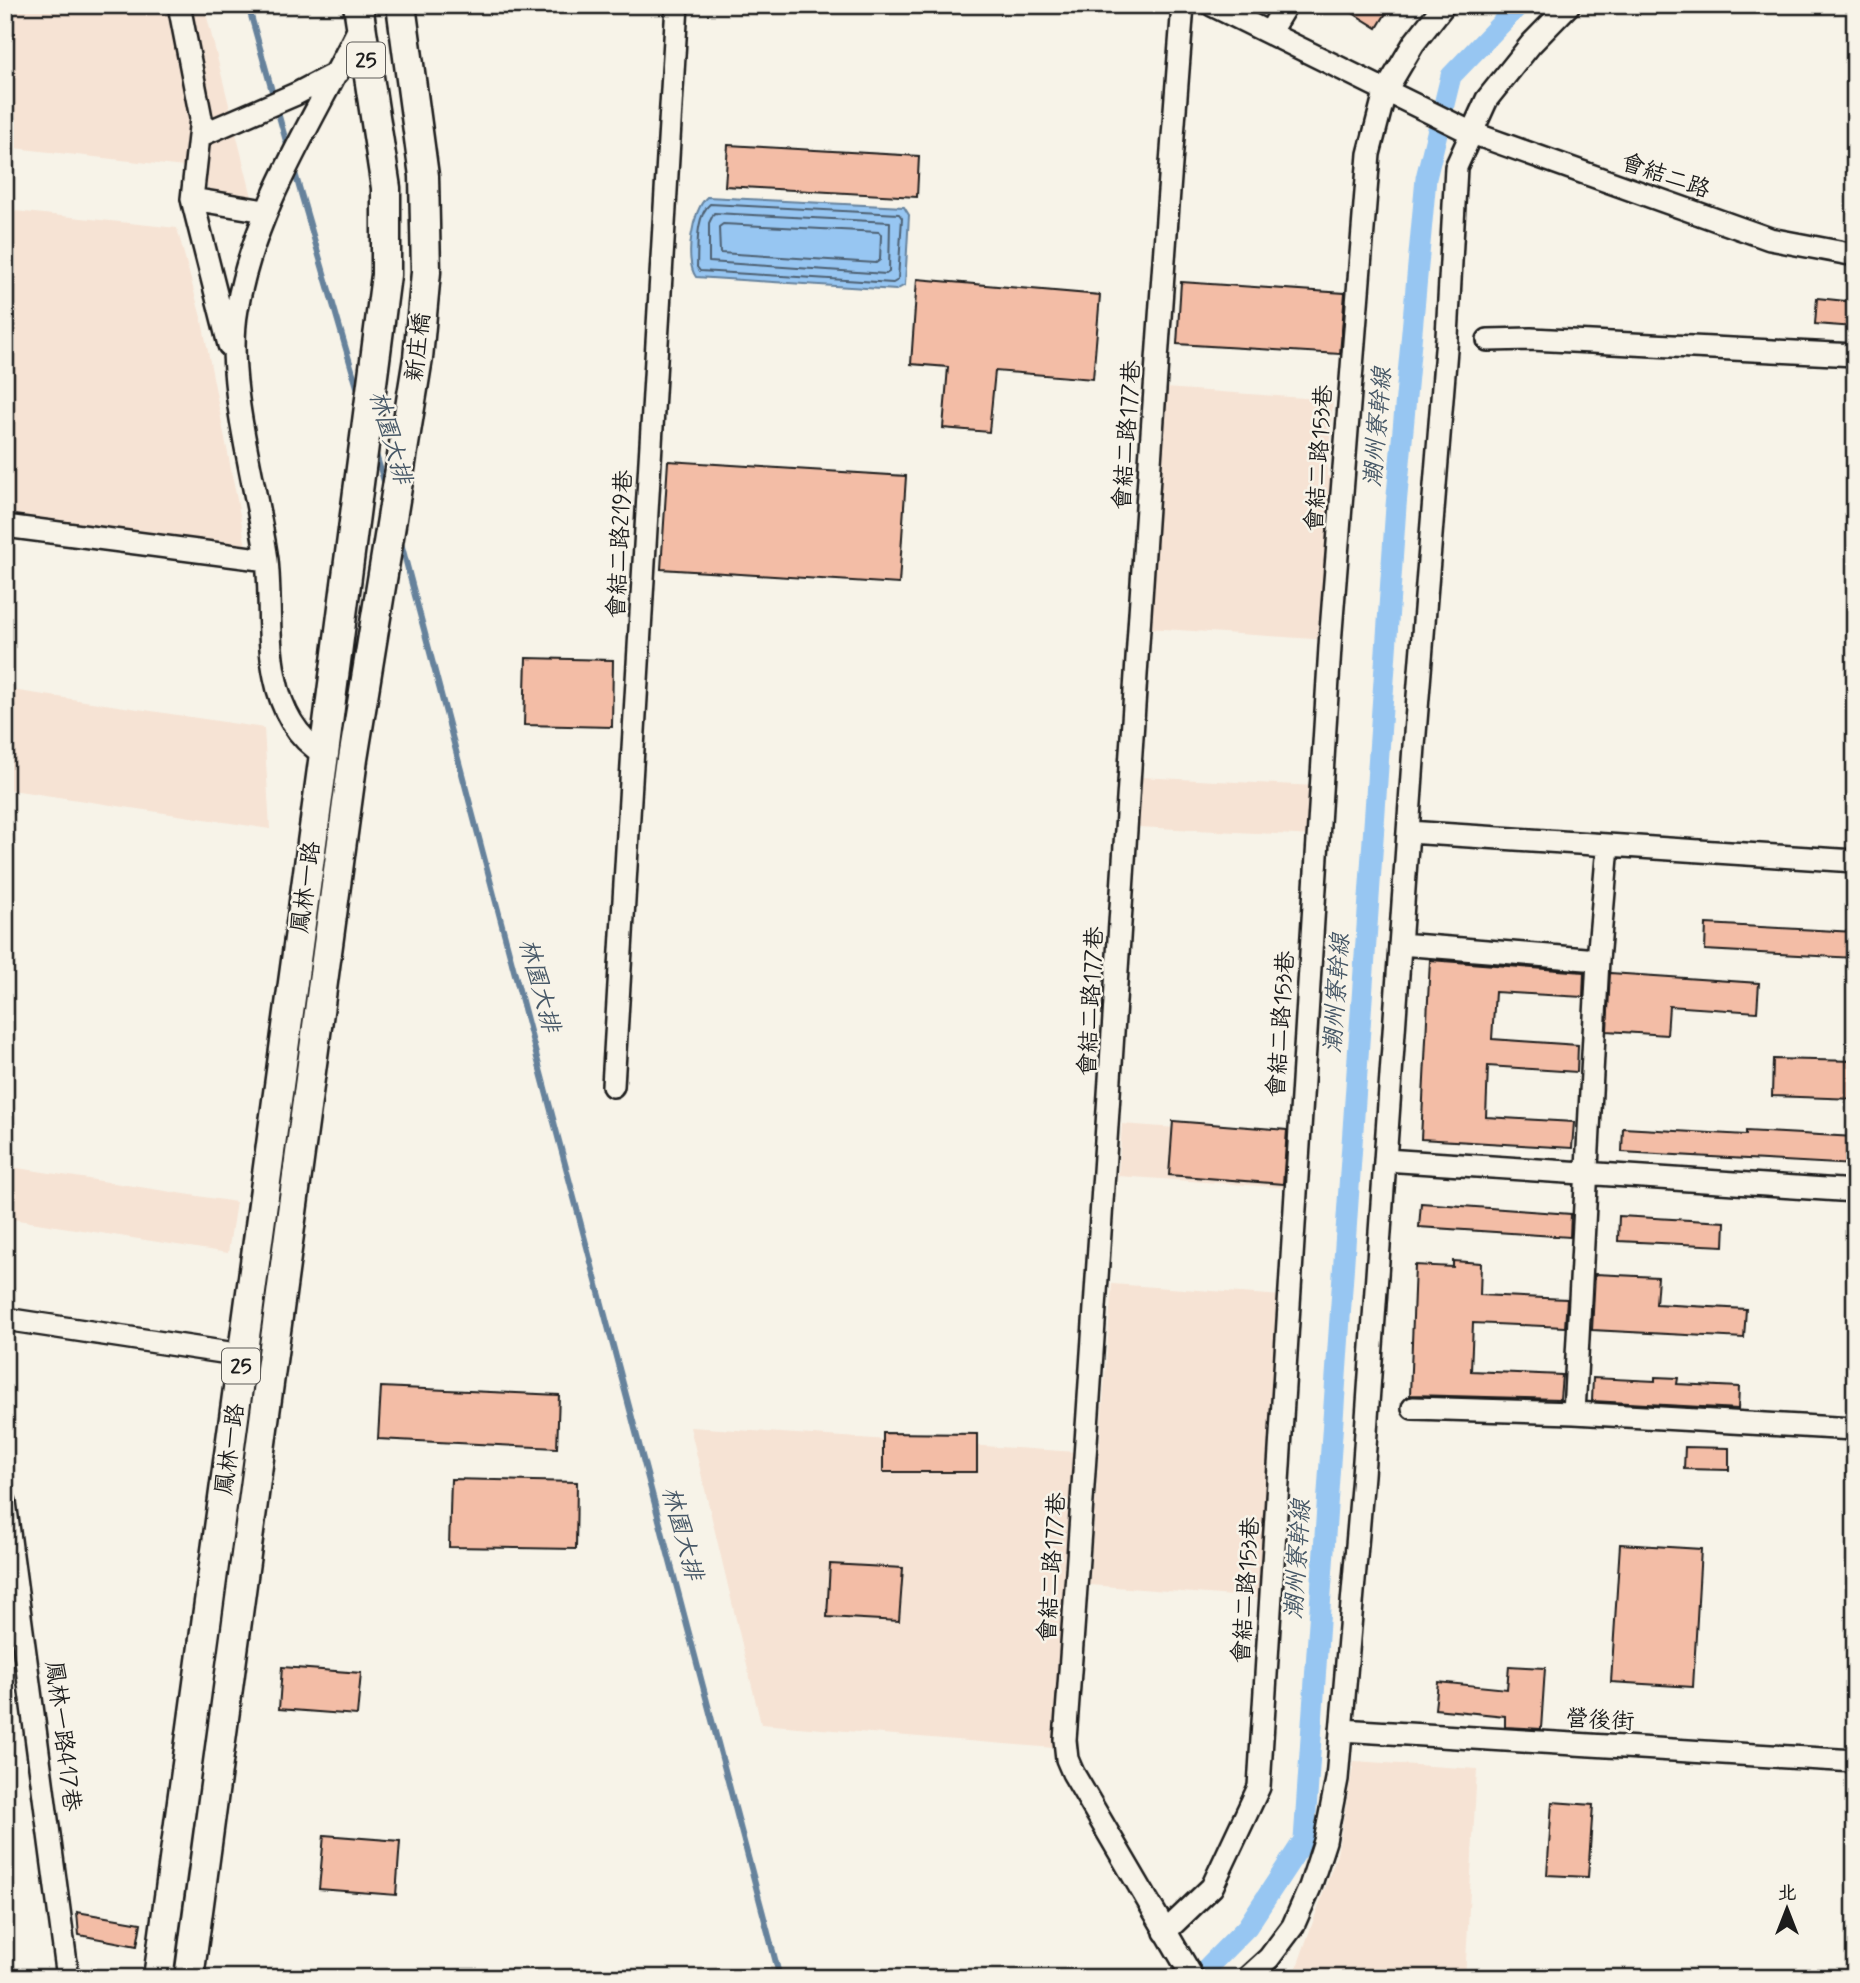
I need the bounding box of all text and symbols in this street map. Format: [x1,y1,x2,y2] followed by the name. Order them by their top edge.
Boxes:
[347,42,385,78] road number: 25
[1617,148,1714,206] street label: 會結二路
[400,311,438,383] street label: 新庄橋
[1108,358,1148,511] street label: 會結二路177巷
[1358,364,1399,488] water label: 潮州寮幹線
[1300,383,1340,532] street label: 會結二路153巷
[361,387,418,490] water label: 林園大排
[602,468,640,619] street label: 會結二路219巷
[286,840,328,935] street label: 鳳林一路
[1073,925,1111,1077] street label: 會結二路177巷
[1318,930,1357,1054] water label: 潮州寮幹線
[511,935,566,1038] water label: 林園大排
[1262,949,1302,1098] street label: 會結二路153巷
[222,1348,260,1384] road number: 25
[210,1402,252,1497] street label: 鳳林一路
[654,1483,709,1586] water label: 林園大排
[1033,1490,1073,1643] street label: 會結二路177巷
[1279,1496,1318,1620] water label: 潮州寮幹線
[1227,1515,1267,1664] street label: 會結二路153巷
[38,1659,86,1814] street label: 鳳林一路417巷
[1565,1704,1635,1738] street label: 營後街
[1752,1874,1822,1944] north arrow
[1777,1881,1797,1906] text: 北

